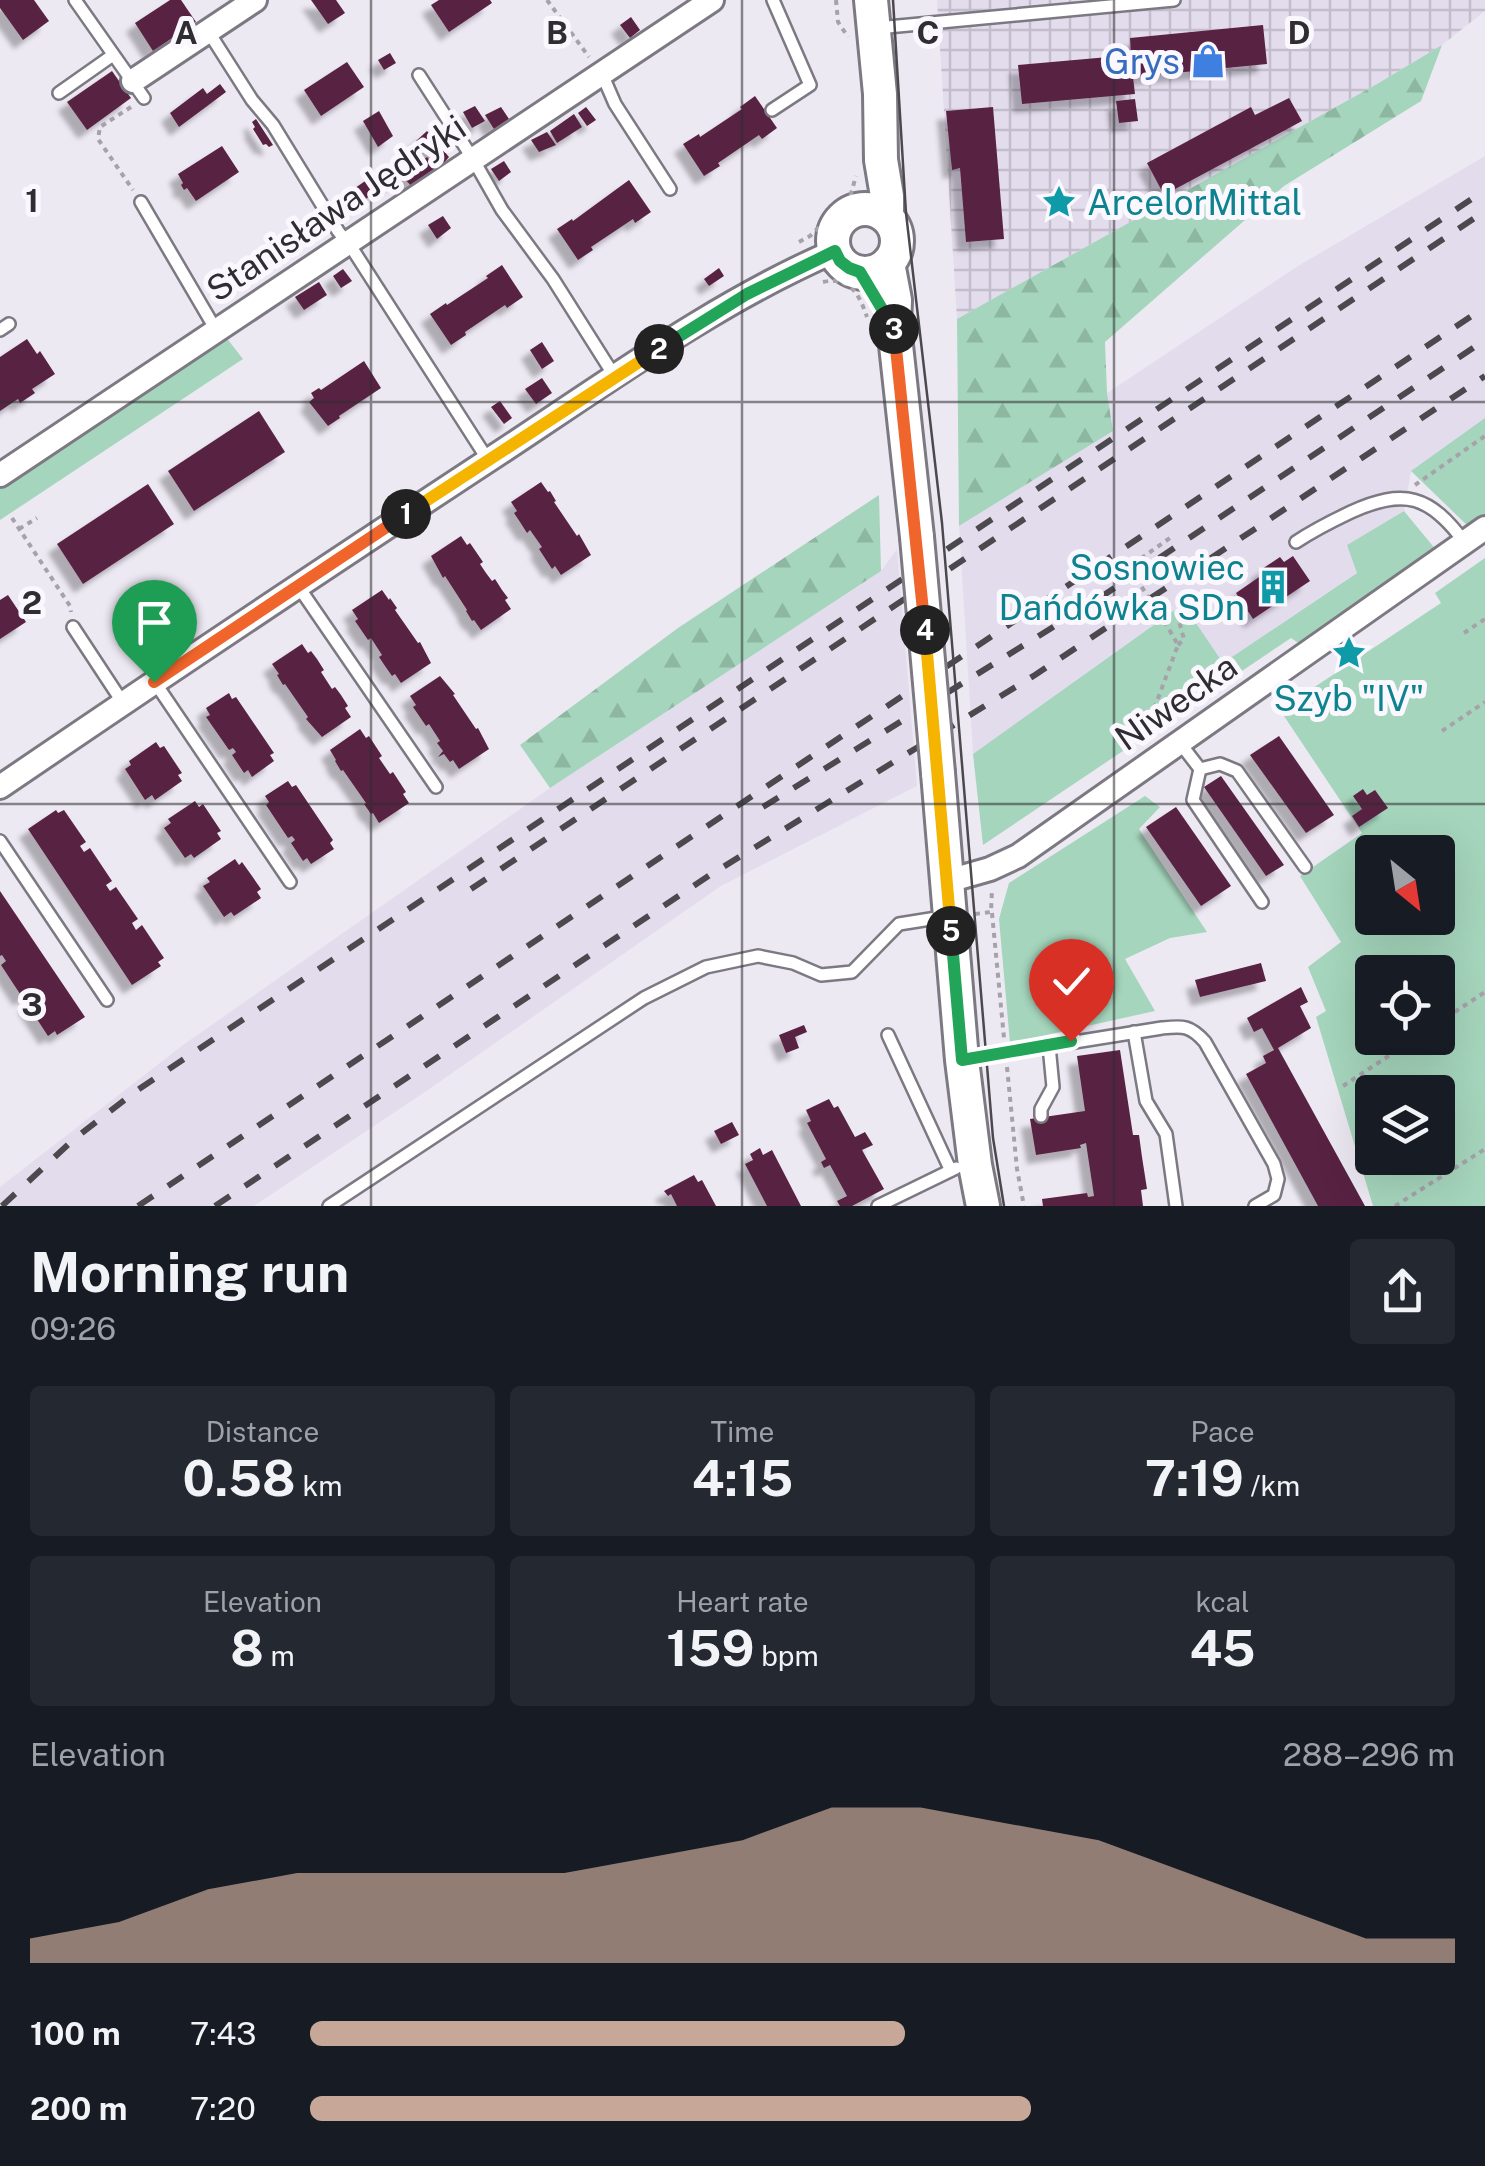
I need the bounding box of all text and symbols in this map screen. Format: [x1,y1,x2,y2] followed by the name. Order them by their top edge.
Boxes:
[174,14,198,51] text: A
[546,14,568,51] text: B
[917,14,939,51] text: C
[1287,14,1311,51] text: D
[1104,41,1180,82] place label: Grys
[1189,42,1227,80] shop icon: Grys
[199,106,473,310] street label: Stanisława Jędryki
[25,182,39,219] text: 1
[1087,182,1302,223] place label: ArcelorMittal
[1040,183,1078,221] place icon: ArcelorMittal
[869,304,919,354] pin: 3
[885,312,903,345] text: 3
[634,324,684,374] pin: 2
[650,332,668,365] text: 2
[381,489,431,539] pin: 1
[400,497,412,530] text: 1
[999,547,1245,628] place label: Sosnowiec Dańdówka SDn
[1254,568,1292,606] building icon: Sosnowiec Dańdówka SDn
[112,580,197,683] pin
[22,584,42,621] text: 2
[127,595,182,650] icon: arrive
[900,605,950,655] pin: 4
[916,613,934,646] text: 4
[1330,634,1368,672] place icon: Szyb "IV"
[1107,645,1245,759] street label: Niwecka
[1274,678,1424,719] place label: Szyb "IV"
[1355,835,1455,935] north arrow
[1355,835,1455,1175] map controls
[926,906,976,956] pin: 5
[942,914,960,947] text: 5
[1029,939,1114,1042] pin
[1044,954,1099,1009] icon: check
[1355,955,1455,1055] button: locate
[21,986,43,1023] text: 3
[1355,1075,1455,1175] button: layers
[1350,1239,1455,1344] button: share
[30,1240,349,1304] text: Morning run
[30,1310,116,1347] text: 09:26
[206,1415,319,1448] text: Distance
[711,1415,774,1448] text: Time
[1190,1415,1255,1448] text: Pace
[183,1448,296,1507] text: 0.58
[692,1448,793,1507] text: 4:15
[1145,1448,1244,1507] text: 7:19
[296,1469,342,1502] text: km
[1244,1469,1300,1502] text: /km
[203,1585,322,1618] text: Elevation
[676,1585,809,1618] text: Heart rate
[1195,1585,1250,1618] text: kcal
[230,1618,264,1677] text: 8
[666,1618,754,1677] text: 159
[1190,1618,1255,1677] text: 45
[264,1639,295,1672] text: m
[754,1639,819,1672] text: bpm
[30,1736,166,1773] text: Elevation
[1283,1736,1455,1773] text: 288–296 m
[30,2015,121,2052] text: 100 m
[190,2015,257,2052] text: 7:43
[30,2090,127,2127] text: 200 m
[190,2090,256,2127] text: 7:20

